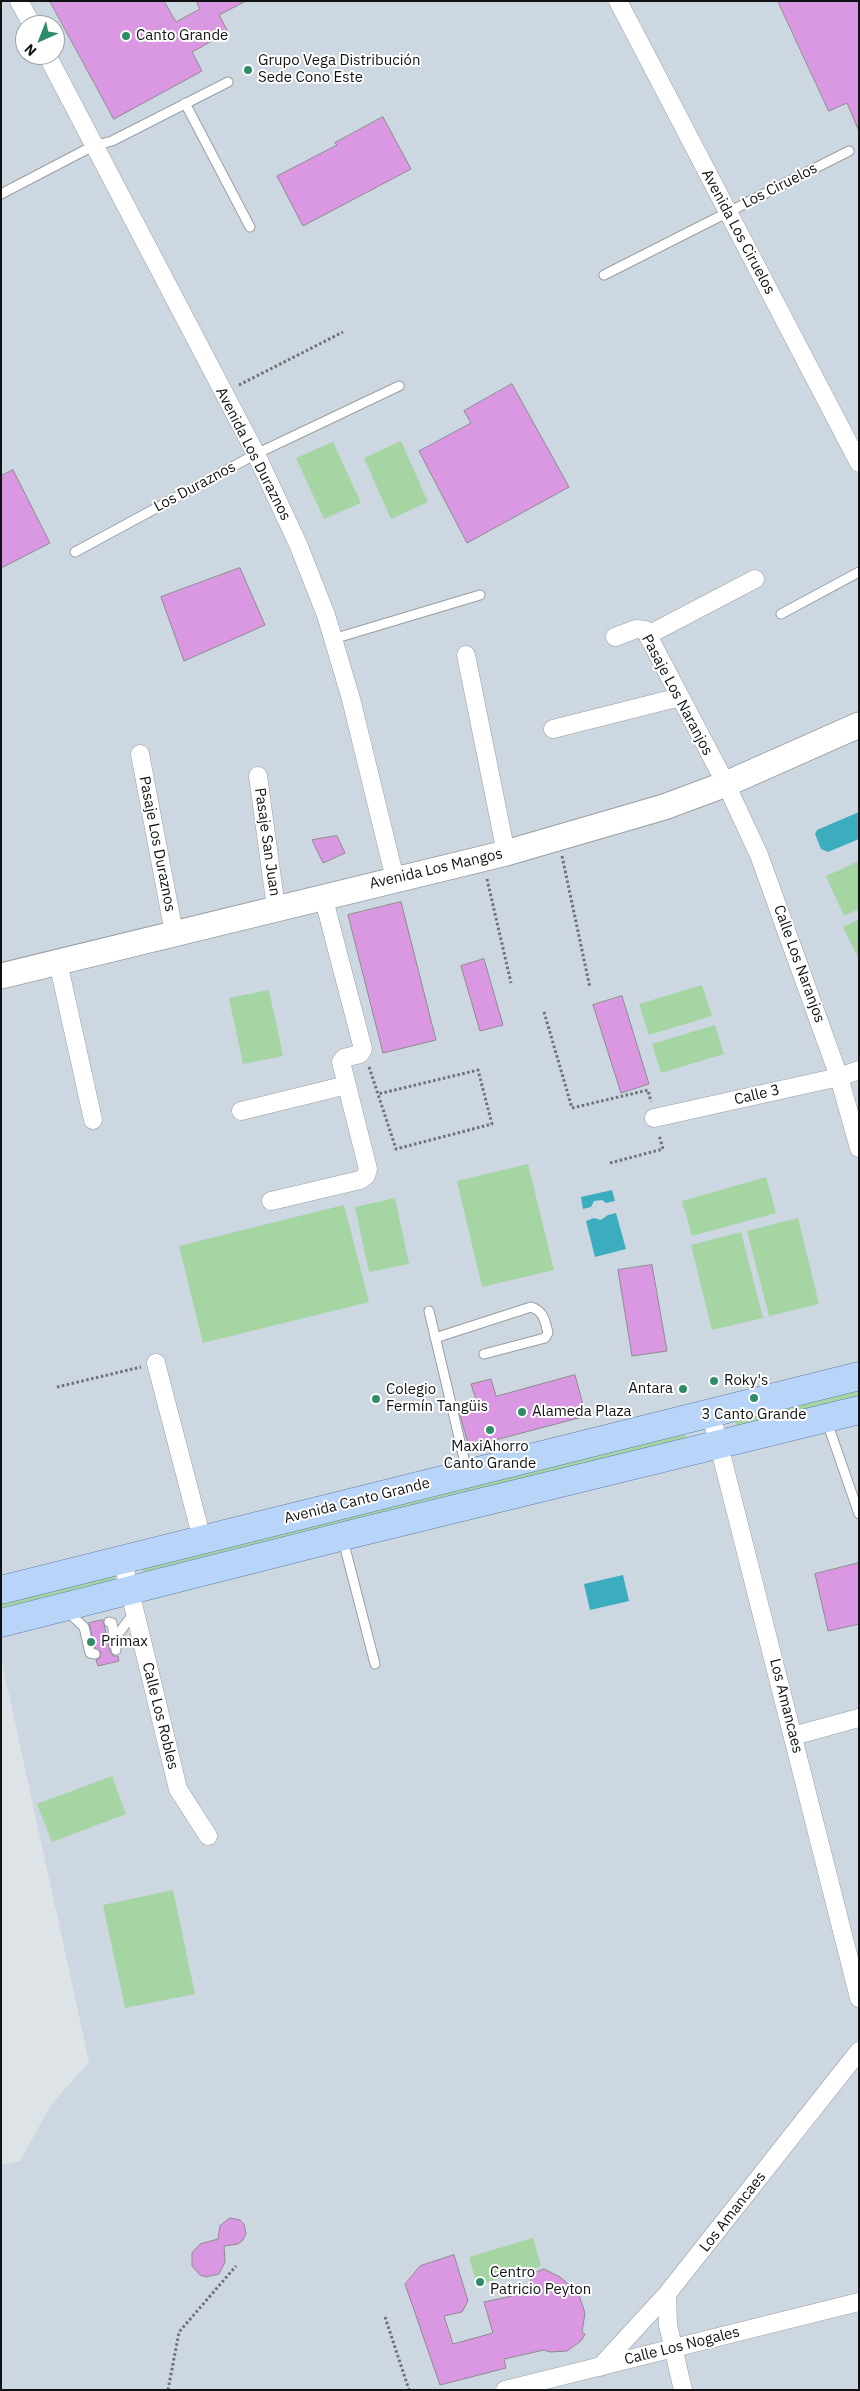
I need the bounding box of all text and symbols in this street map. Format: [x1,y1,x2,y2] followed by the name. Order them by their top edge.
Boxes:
[15,15,65,65] north arrow
[136,27,228,45] place label: Canto Grande
[120,30,132,42] marker: Canto Grande
[20,40,40,60] text: N
[258,52,420,87] place label: Grupo Vega Distribución Sede Cono Este
[242,64,254,76] marker: Grupo Vega Distribución Sede Cono Este
[740,159,820,213] street label: Los Ciruelos
[697,166,779,298] street label: Avenida Los Ciruelos
[212,384,294,524] street label: Avenida Los Duraznos
[151,458,239,516] street label: Los Duraznos
[637,631,717,759] street label: Pasaje Los Naranjos
[135,775,179,913] street label: Pasaje Los Duraznos
[250,787,284,897] street label: Pasaje San Juan
[368,845,504,893] street label: Avenida Los Mangos
[769,903,829,1025] street label: Calle Los Naranjos
[732,1081,782,1109] street label: Calle 3
[724,1372,768,1390] place label: Roky's
[708,1375,720,1387] marker: Roky's
[628,1380,673,1398] place label: Antara
[386,1381,488,1416] place label: Colegio Fermín Tangüis
[677,1383,689,1395] marker: Antara
[748,1392,760,1404] marker: 3 Canto Grande
[370,1393,382,1405] marker: Colegio Fermín Tangüis
[532,1403,631,1421] place label: Alameda Plaza
[516,1406,528,1418] marker: Alameda Plaza
[702,1406,806,1424] place label: 3 Canto Grande
[484,1424,496,1436] marker: MaxiAhorro Canto Grande
[444,1438,536,1473] place label: MaxiAhorro Canto Grande
[282,1474,432,1528] street label: Avenida Canto Grande
[101,1633,148,1651] place label: Primax
[85,1636,97,1648] marker: Primax
[766,1657,806,1755] street label: Los Amancaes
[138,1661,182,1771] street label: Calle Los Robles
[696,2168,770,2256] street label: Los Amancaes
[490,2264,591,2299] place label: Centro Patricio Peyton
[474,2276,486,2288] marker: Centro Patricio Peyton
[622,2323,742,2369] street label: Calle Los Nogales

